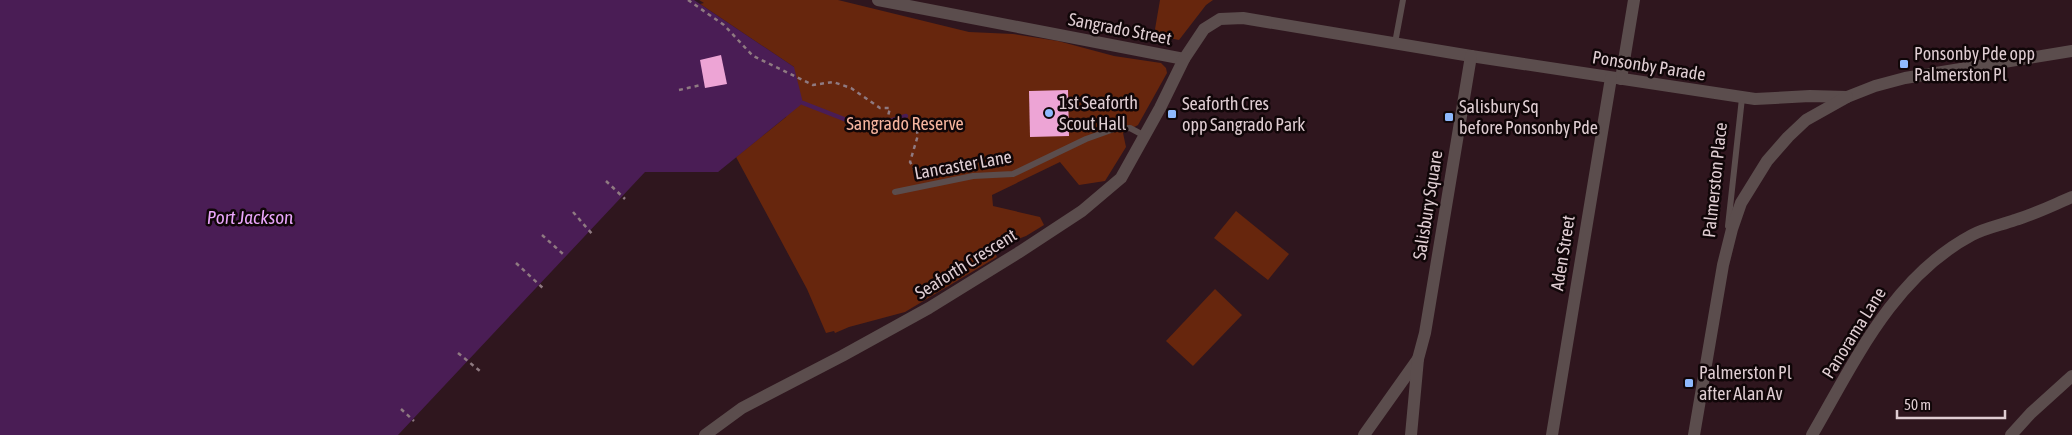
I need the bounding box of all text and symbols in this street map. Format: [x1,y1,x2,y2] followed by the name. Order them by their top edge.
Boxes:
[1067,8,1173,49] street label: Sangrado Street
[1914,43,2035,85] place label: Ponsonby Pde opp Palmerston Pl
[1591,46,1707,85] street label: Ponsonby Parade
[1898,58,1910,70] marker: Ponsonby Pde opp Palmerston Pl
[1059,92,1138,134] place label: 1st Seaforth Scout Hall
[1182,93,1305,135] place label: Seaforth Cres opp Sangrado Park
[1459,96,1598,138] place label: Salisbury Sq before Ponsonby Pde
[1043,107,1055,119] marker: 1st Seaforth Scout Hall
[1166,108,1178,120] marker: Seaforth Cres opp Sangrado Park
[1443,111,1455,123] marker: Salisbury Sq before Ponsonby Pde
[846,113,964,134] park label: Sangrado Reserve
[1698,121,1731,239] street label: Palmerston Place
[913,146,1013,183] street label: Lancaster Lane
[1409,149,1447,261] street label: Salisbury Square
[207,206,293,228] water label: Port Jackson
[1546,214,1579,292] street label: Aden Street
[911,224,1020,303] street label: Seaforth Crescent
[1817,283,1890,382] street label: Panorama Lane
[1699,362,1792,404] place label: Palmerston Pl after Alan Av
[1683,377,1695,389] marker: Palmerston Pl after Alan Av
[1897,388,2004,420] scale bar
[1904,396,1931,413] text: 50 m

